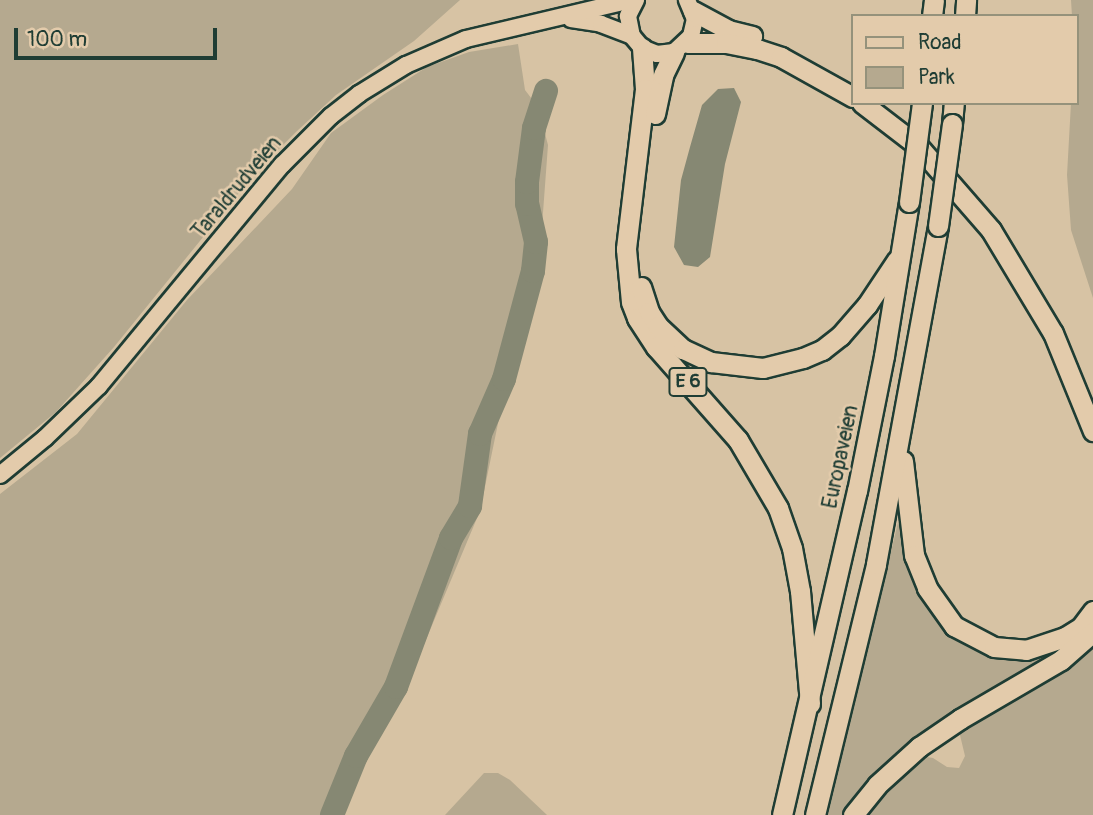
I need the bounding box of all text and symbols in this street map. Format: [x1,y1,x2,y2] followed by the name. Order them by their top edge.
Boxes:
[18,14,220,58] scale bar
[852,14,1079,105] legend
[27,26,87,53] text: 100 m
[918,29,962,56] text: Road
[918,64,955,91] text: Park
[187,131,287,245] street label: Taraldrudveien
[667,366,709,398] road number: E 6
[818,403,864,511] street label: Europaveien

